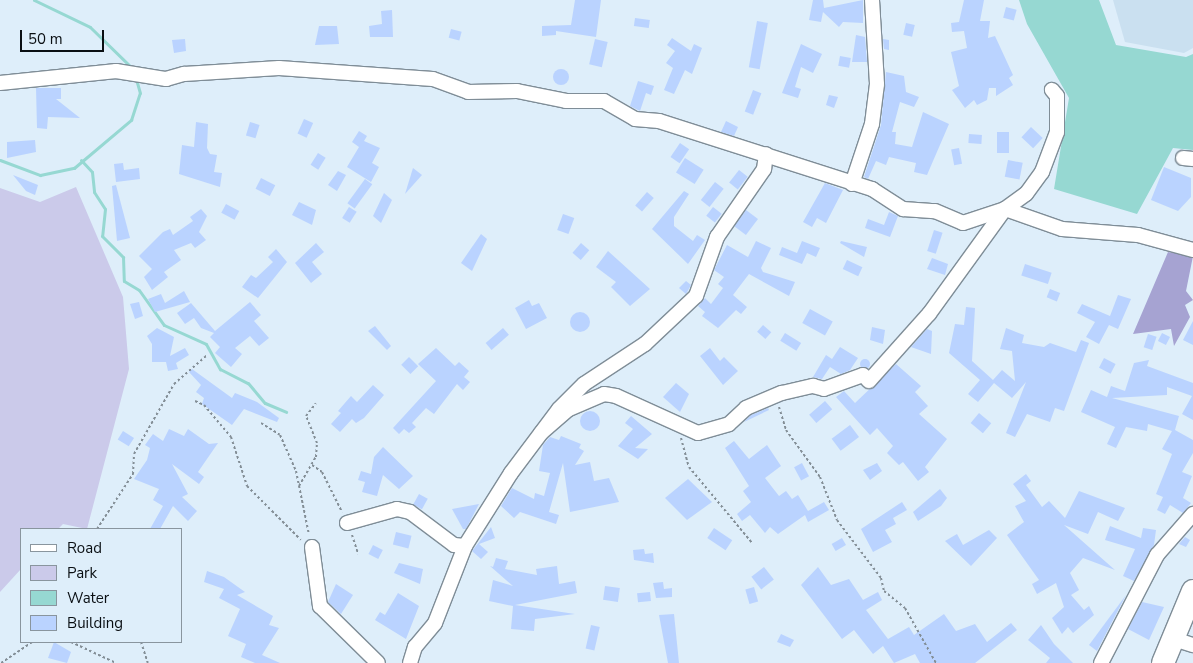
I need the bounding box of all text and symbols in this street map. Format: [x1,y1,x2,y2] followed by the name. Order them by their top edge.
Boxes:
[22,20,106,52] scale bar
[28,29,63,49] text: 50 m
[20,528,182,643] legend
[67,538,102,558] text: Road
[67,563,97,583] text: Park
[67,588,109,608] text: Water
[67,613,123,633] text: Building

